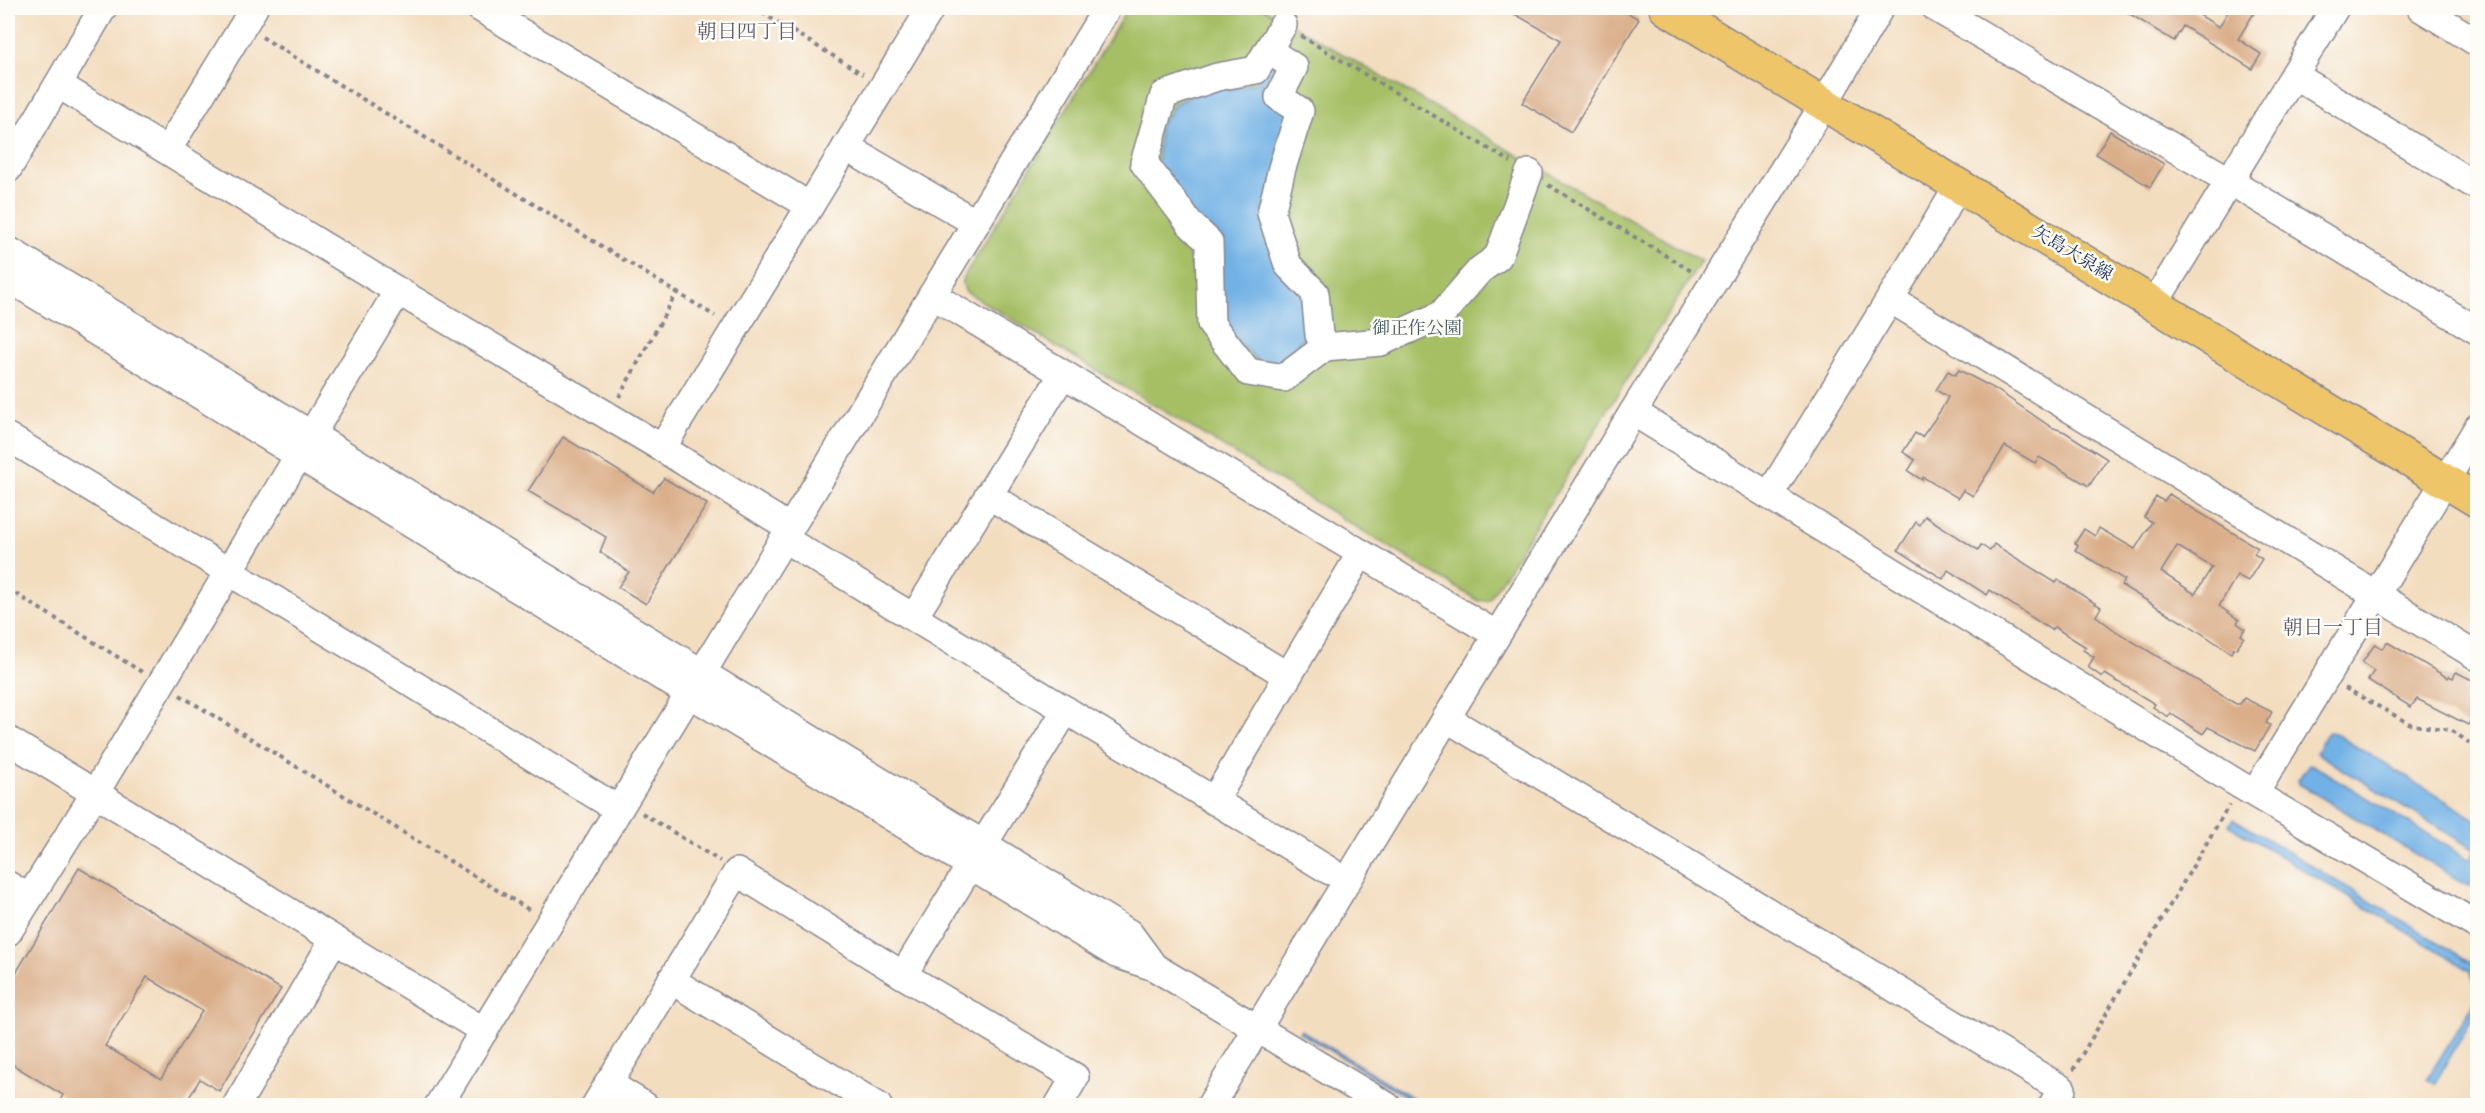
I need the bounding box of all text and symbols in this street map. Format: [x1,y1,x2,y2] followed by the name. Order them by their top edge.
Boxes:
[697,19,797,47] district label: 朝日四丁目
[2027,220,2117,288] street label: 矢島大泉線
[1372,317,1462,342] park label: 御正作公園
[2283,615,2383,643] district label: 朝日一丁目

